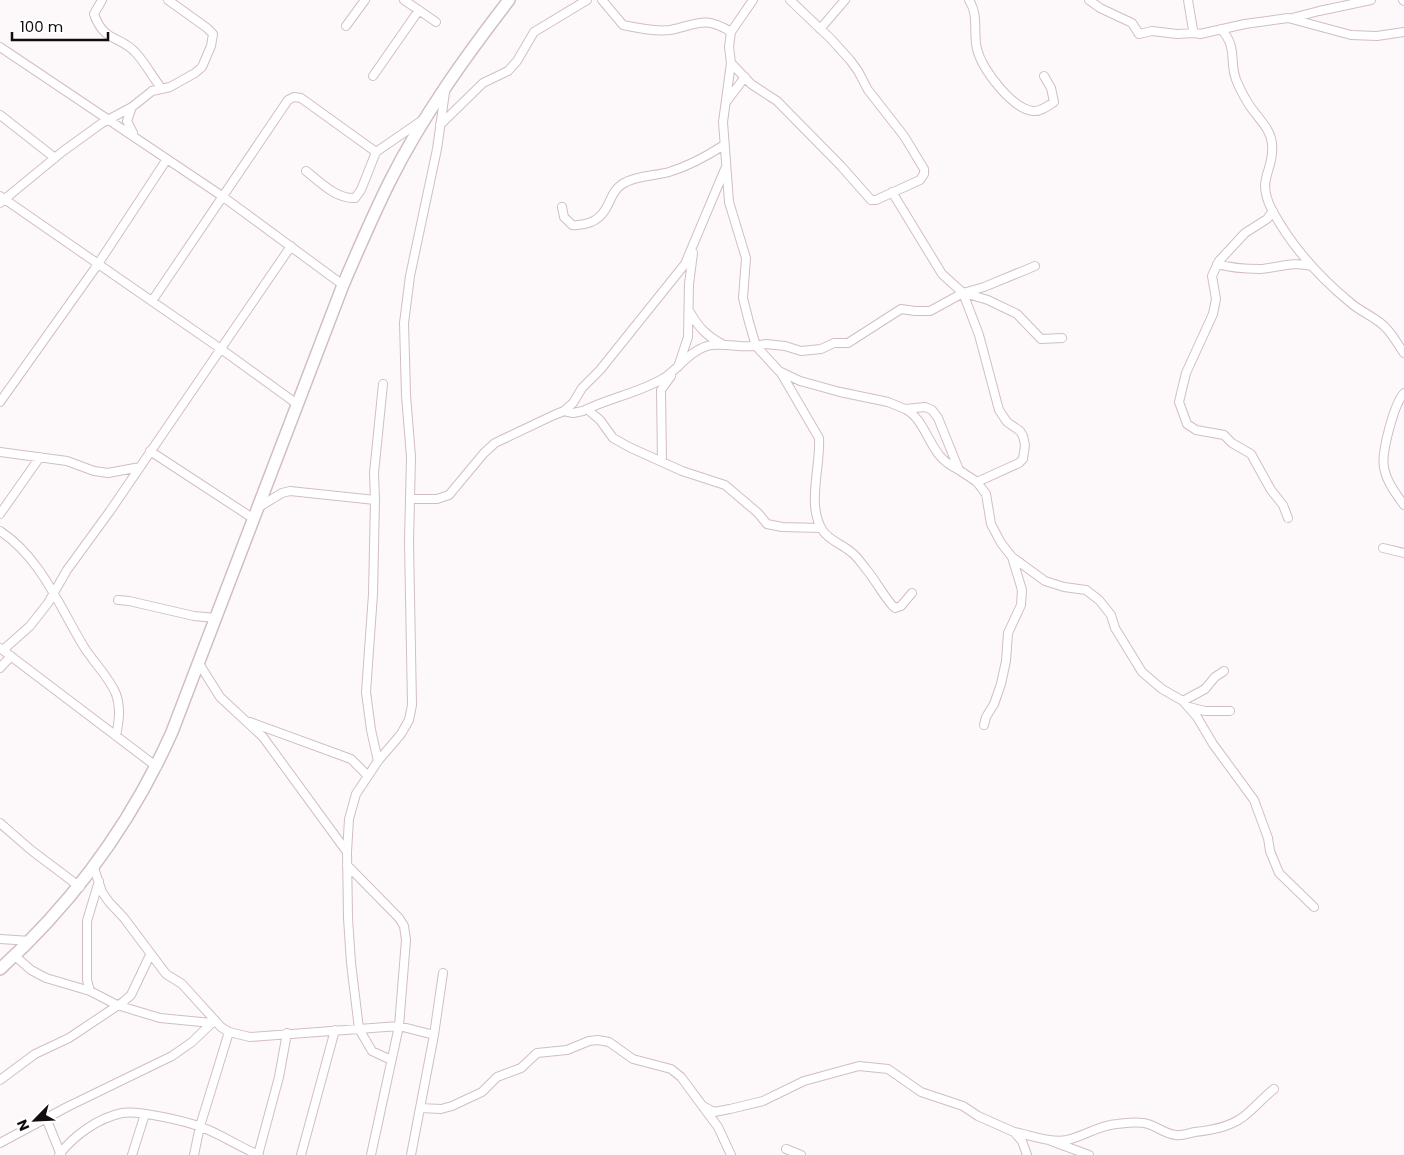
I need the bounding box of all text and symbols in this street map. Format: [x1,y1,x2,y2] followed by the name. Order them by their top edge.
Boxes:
[12,10,109,42] scale bar
[20,16,63,37] text: 100 m
[10,1095,60,1145] north arrow
[12,1116,34,1134] text: N

